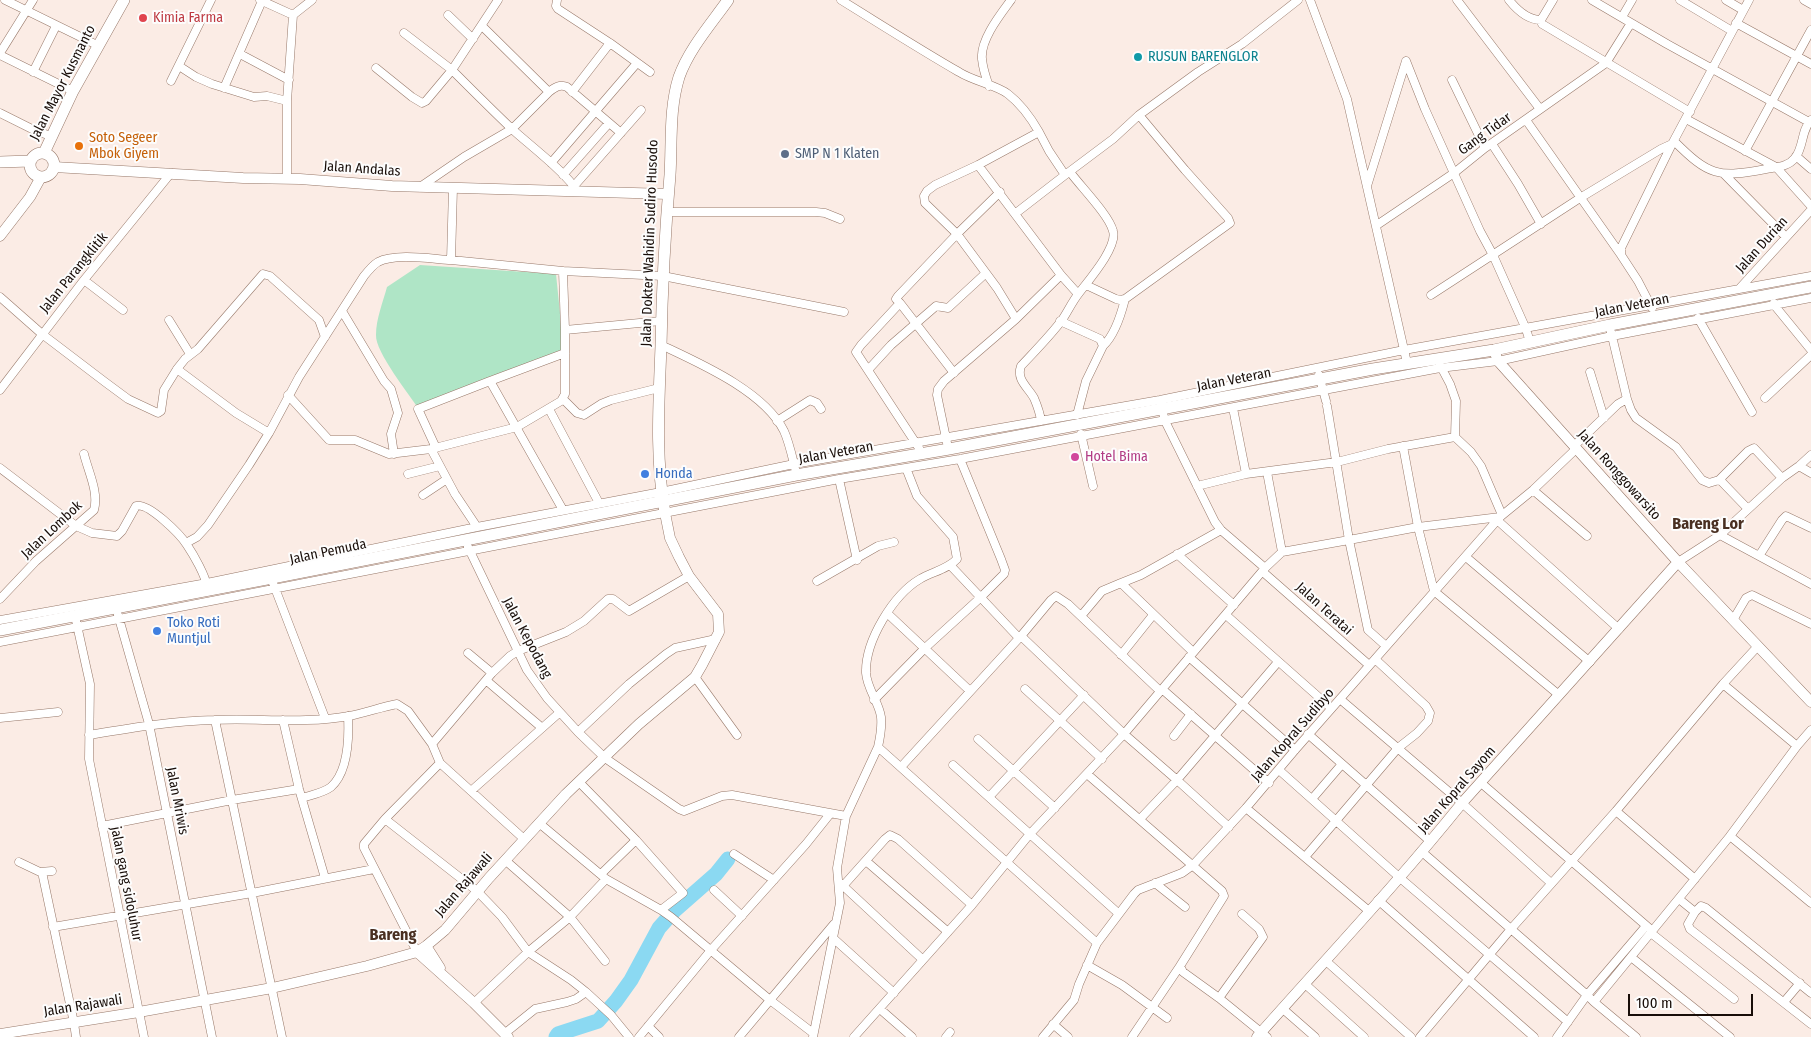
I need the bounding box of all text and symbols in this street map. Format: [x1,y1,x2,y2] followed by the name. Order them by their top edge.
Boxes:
[153,10,223,26] place label: Kimia Farma
[137,12,149,24] marker: Kimia Farma
[27,22,99,144] street label: Jalan Mayor Kusmanto
[1148,49,1258,65] place label: RUSUN BARENGLOR
[1132,51,1144,63] marker: RUSUN BARENGLOR
[1455,109,1515,159] street label: Gang Tidar
[89,130,159,162] place label: Soto Segeer Mbok Giyem
[638,139,662,347] street label: Jalan Dokter Wahidin Sudiro Husodo
[73,140,85,152] marker: Soto Segeer Mbok Giyem
[795,146,879,162] place label: SMP N 1 Klaten
[779,148,791,160] marker: SMP N 1 Klaten
[323,158,401,180] street label: Jalan Andalas
[1732,213,1792,277] street label: Jalan Durian
[36,229,112,317] street label: Jalan Parangklitik
[1593,291,1671,321] street label: Jalan Veteran
[1195,365,1273,395] street label: Jalan Veteran
[1574,426,1664,524] street label: Jalan Ronggowarsito
[797,438,875,468] street label: Jalan Veteran
[1085,449,1148,465] place label: Hotel Bima
[1069,451,1081,463] marker: Hotel Bima
[655,466,693,482] place label: Honda
[639,468,651,480] marker: Honda
[18,498,86,562] street label: Jalan Lombok
[1672,515,1744,535] district label: Bareng Lor
[288,536,368,568] street label: Jalan Pemuda
[1292,579,1356,639] street label: Jalan Teratai
[499,595,555,681] street label: Jalan Kepodang
[167,615,220,648] place label: Toko Roti Muntjul
[151,625,163,637] marker: Toko Roti Muntjul
[1248,685,1338,785] street label: Jalan Kopral Sudibyo
[1415,743,1499,837] street label: Jalan Kopral Sayom
[162,766,192,836] street label: Jalan Mriwis
[107,825,145,943] street label: jalan gang sidoluhur
[432,850,496,920] street label: Jalan Rajawali
[370,926,416,946] district label: Bareng
[1631,984,1756,1016] scale bar
[43,992,123,1020] street label: Jalan Rajawali
[1636,994,1673,1012] text: 100 m

